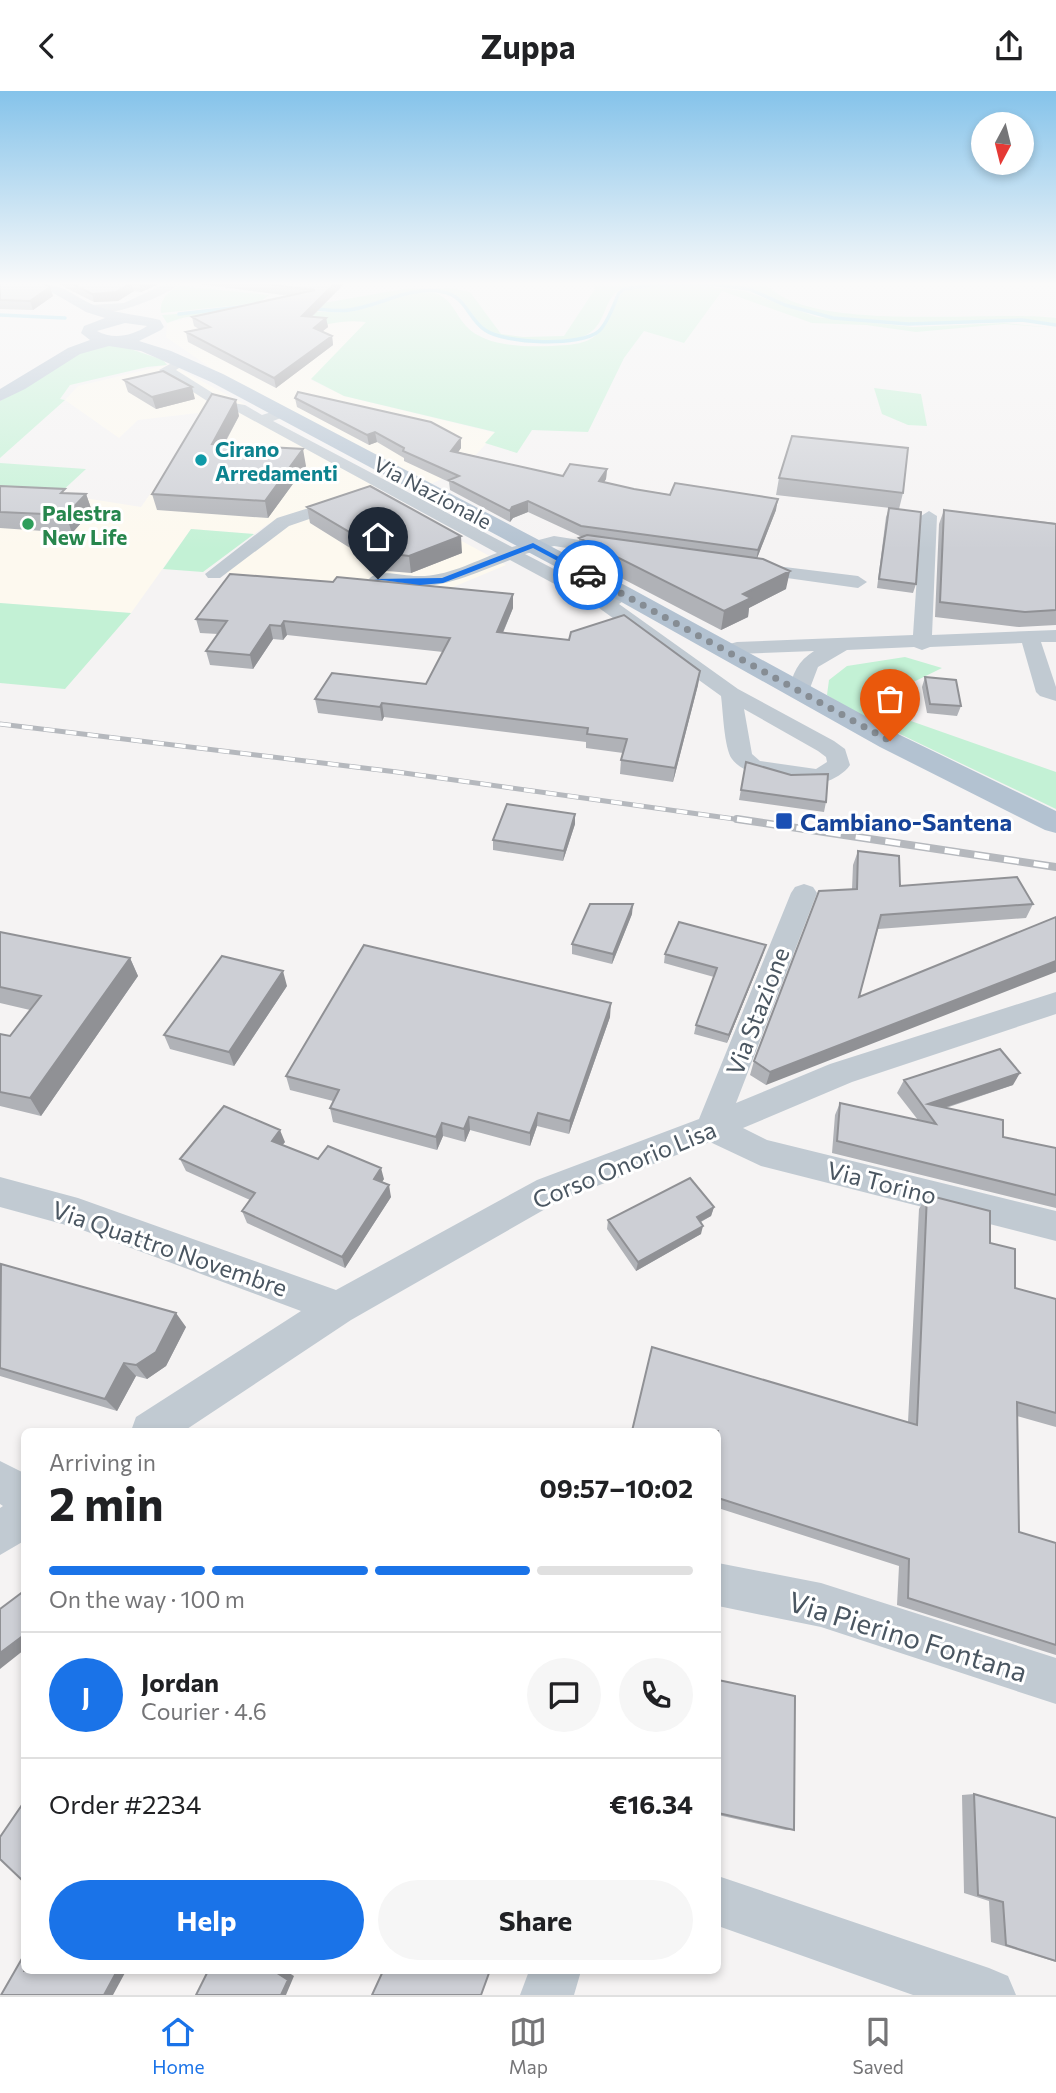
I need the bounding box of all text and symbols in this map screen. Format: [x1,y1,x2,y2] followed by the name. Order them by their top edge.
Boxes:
[481,26,576,66] text: Zuppa
[28,27,66,65] icon: back
[990,27,1028,65] icon: share
[971,112,1034,175] north arrow
[971,112,1034,175] map controls
[215,436,338,485] place label: Cirano Arredamenti
[370,451,496,533] street label: Via Nazionale
[193,452,209,468] marker: Cirano Arredamenti
[42,500,127,549] place label: Palestra New Life
[348,507,408,579] pin
[20,516,36,532] marker: Palestra New Life
[359,518,397,556] icon: home
[553,540,623,610] courier
[569,556,607,594] icon: car
[860,669,920,741] pin
[871,680,909,718] icon: bag
[800,807,1012,836] place label: Cambiano-Santena
[774,811,794,831] marker: Cambiano-Santena
[719,943,795,1079] street label: Via Stazione
[528,1114,720,1214] street label: Corso Onorio Lisa
[824,1154,940,1210] street label: Via Torino
[49,1194,291,1302] street label: Via Quattro Novembre
[49,1448,156,1476] text: Arriving in
[540,1472,693,1503] text: 09:57–10:02
[49,1474,164,1530] text: 2 min
[785,1584,1031,1688] street label: Via Pierino Fontana
[49,1585,245,1613] text: On the way · 100 m
[527,1658,601,1732] button: chat
[619,1658,693,1732] button: phone
[141,1666,219,1697] text: Jordan
[82,1680,90,1711] text: J
[141,1697,267,1725] text: Courier · 4.6
[49,1788,201,1819] text: Order #2234
[609,1788,693,1819] text: €16.34
[49,1880,364,1960] button: Help
[378,1880,693,1960] button: Share
[152,2013,204,2078] tab: Home
[509,2013,548,2078] tab: Map
[852,2013,904,2078] tab: Saved

